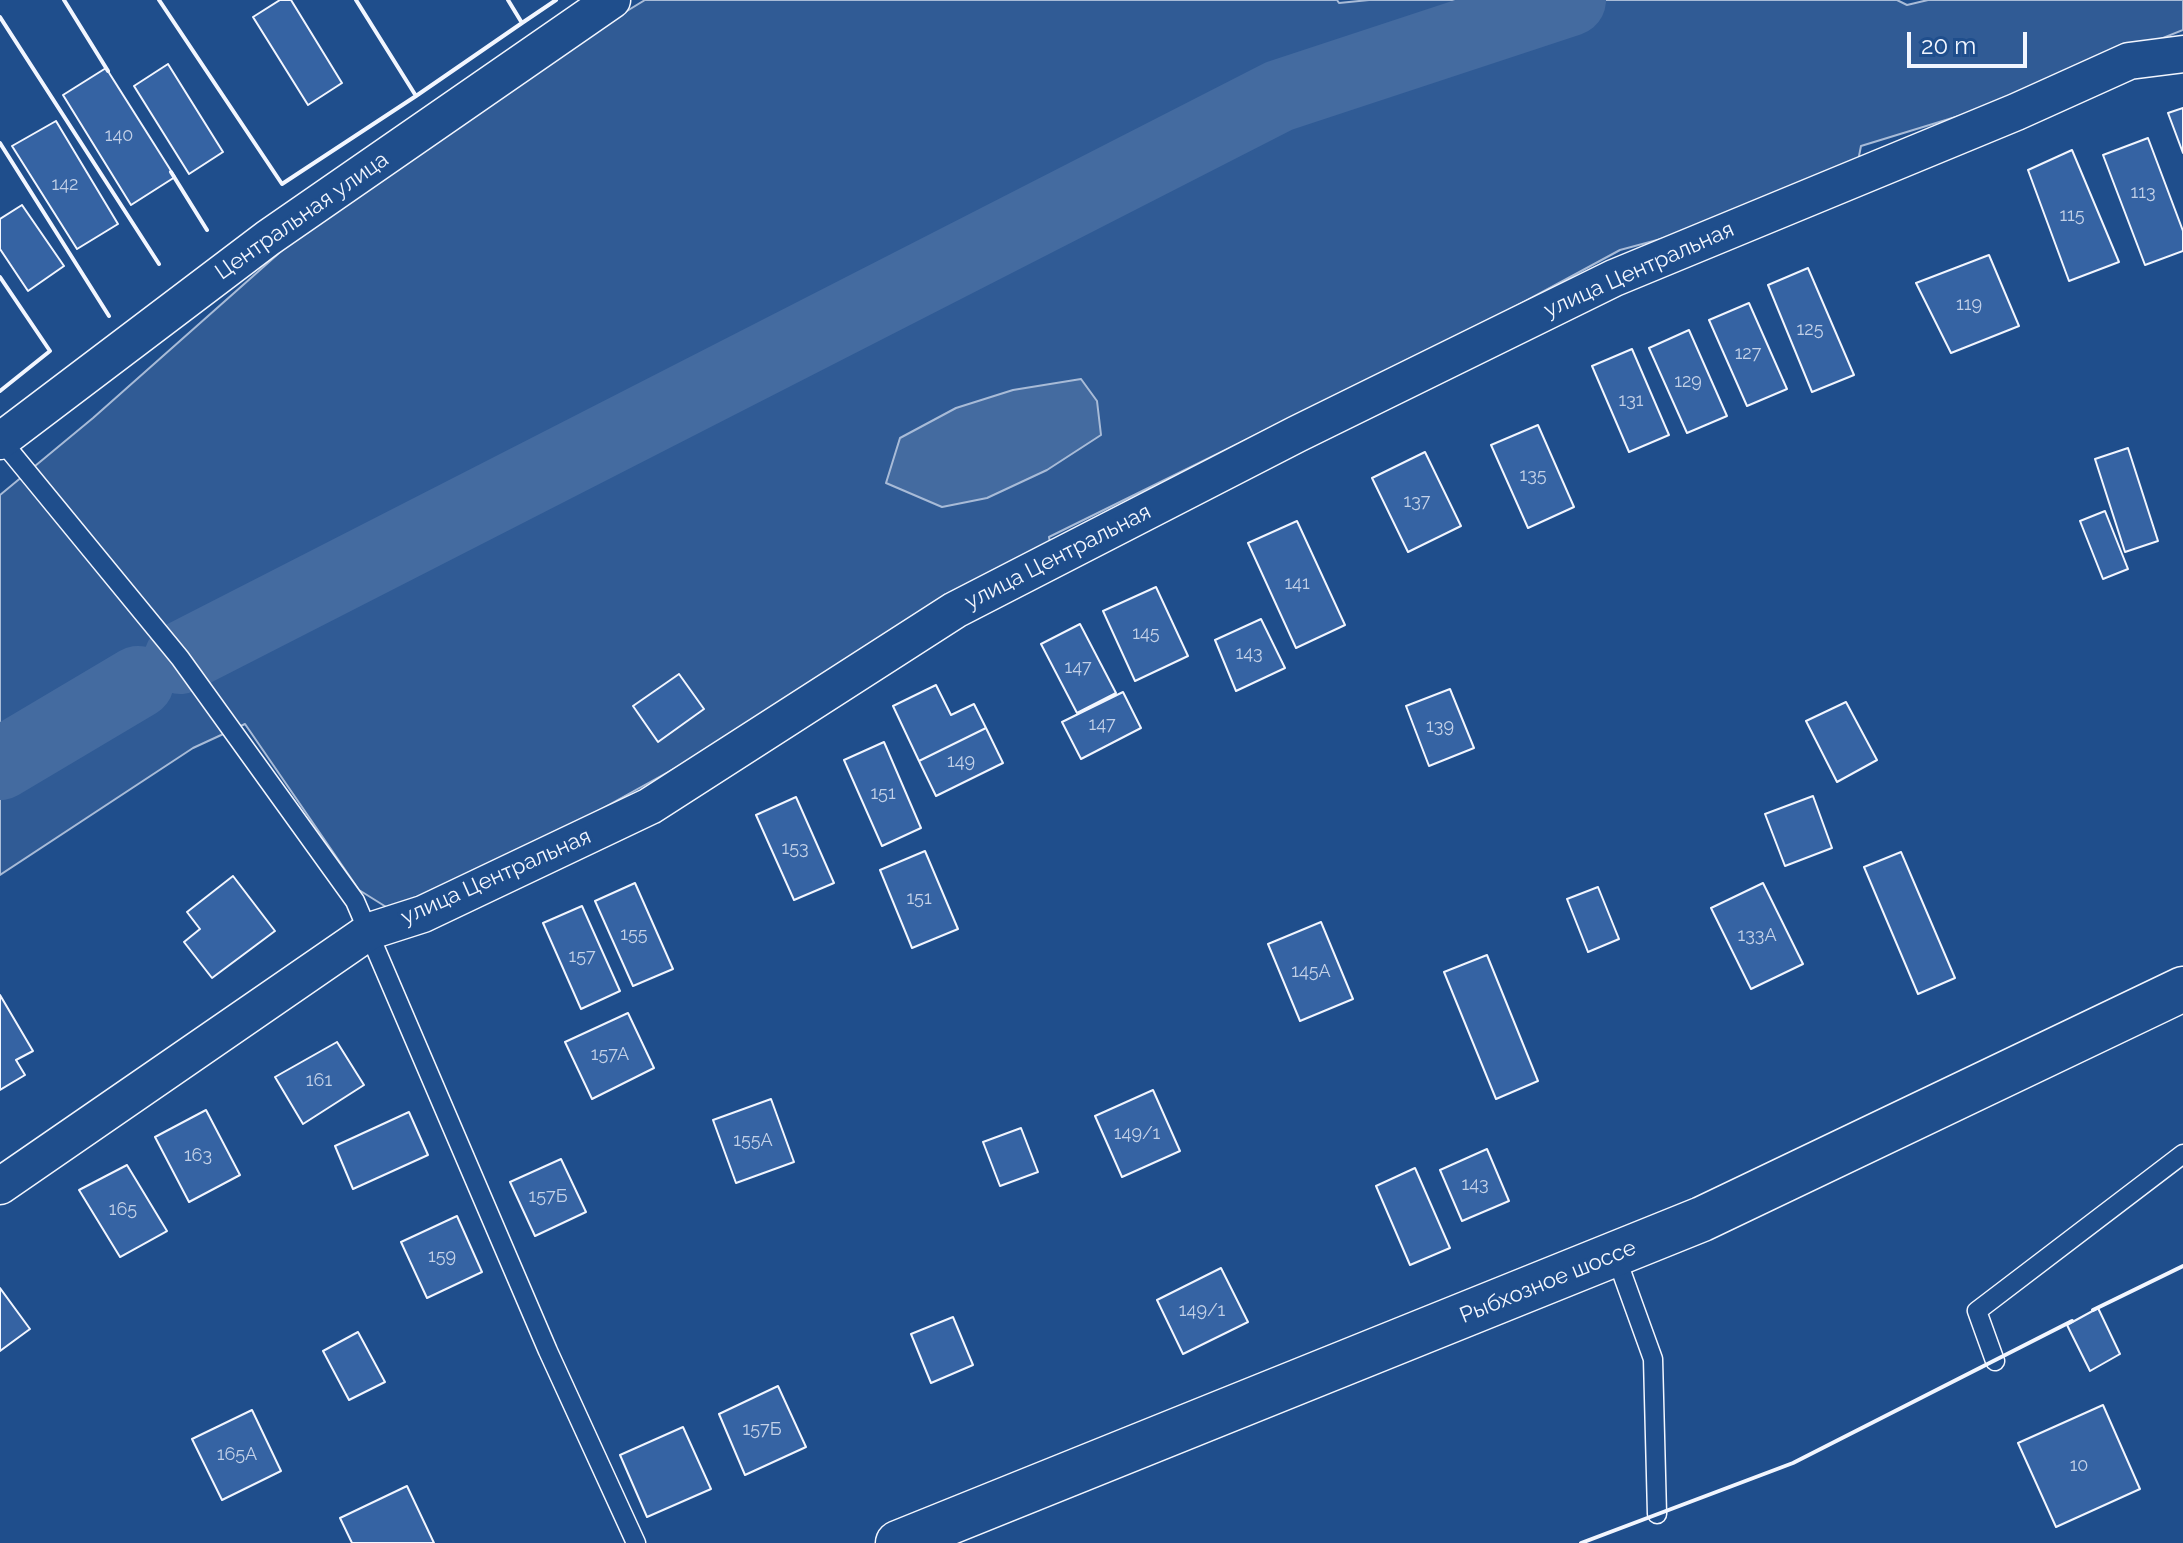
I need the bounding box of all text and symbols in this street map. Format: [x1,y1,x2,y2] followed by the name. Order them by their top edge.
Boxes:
[1911,16,2031,66] scale bar
[1921,31,1976,60] text: 20 m
[105,125,133,147] house number: 140
[210,146,394,286] street label: Центральная улица
[52,174,78,196] house number: 142
[2130,182,2156,204] house number: 113
[2059,205,2085,227] house number: 115
[1540,216,1738,324] street label: улица Центральная
[1956,294,1982,316] house number: 119
[1797,319,1823,341] house number: 125
[1735,343,1761,365] house number: 127
[1674,371,1702,393] house number: 129
[1618,390,1644,412] house number: 131
[1519,465,1547,487] house number: 135
[1404,491,1430,513] house number: 137
[961,499,1155,615] street label: улица Центральная
[1284,573,1310,595] house number: 141
[1132,623,1160,645] house number: 145
[1235,643,1263,665] house number: 143
[1064,657,1092,679] house number: 147
[1088,714,1116,736] house number: 147
[1426,716,1454,738] house number: 139
[947,751,975,773] house number: 149
[870,783,896,805] house number: 151
[397,823,595,931] street label: улица Центральная
[781,838,809,860] house number: 153
[906,888,932,910] house number: 151
[620,924,648,946] house number: 155
[1737,925,1777,947] house number: 133А
[568,946,596,968] house number: 157
[1291,961,1331,983] house number: 145А
[591,1044,629,1066] house number: 157А
[306,1070,332,1092] house number: 161
[1114,1123,1160,1145] house number: 149/1
[733,1130,773,1152] house number: 155А
[184,1145,212,1167] house number: 163
[1461,1174,1489,1196] house number: 143
[529,1186,567,1208] house number: 157Б
[109,1199,137,1221] house number: 165
[1456,1235,1640,1329] street label: Рыбхозное шоссе
[428,1246,456,1268] house number: 159
[1179,1300,1225,1322] house number: 149/1
[743,1419,781,1441] house number: 157Б
[217,1444,257,1466] house number: 165А
[2070,1455,2088,1477] house number: 10

